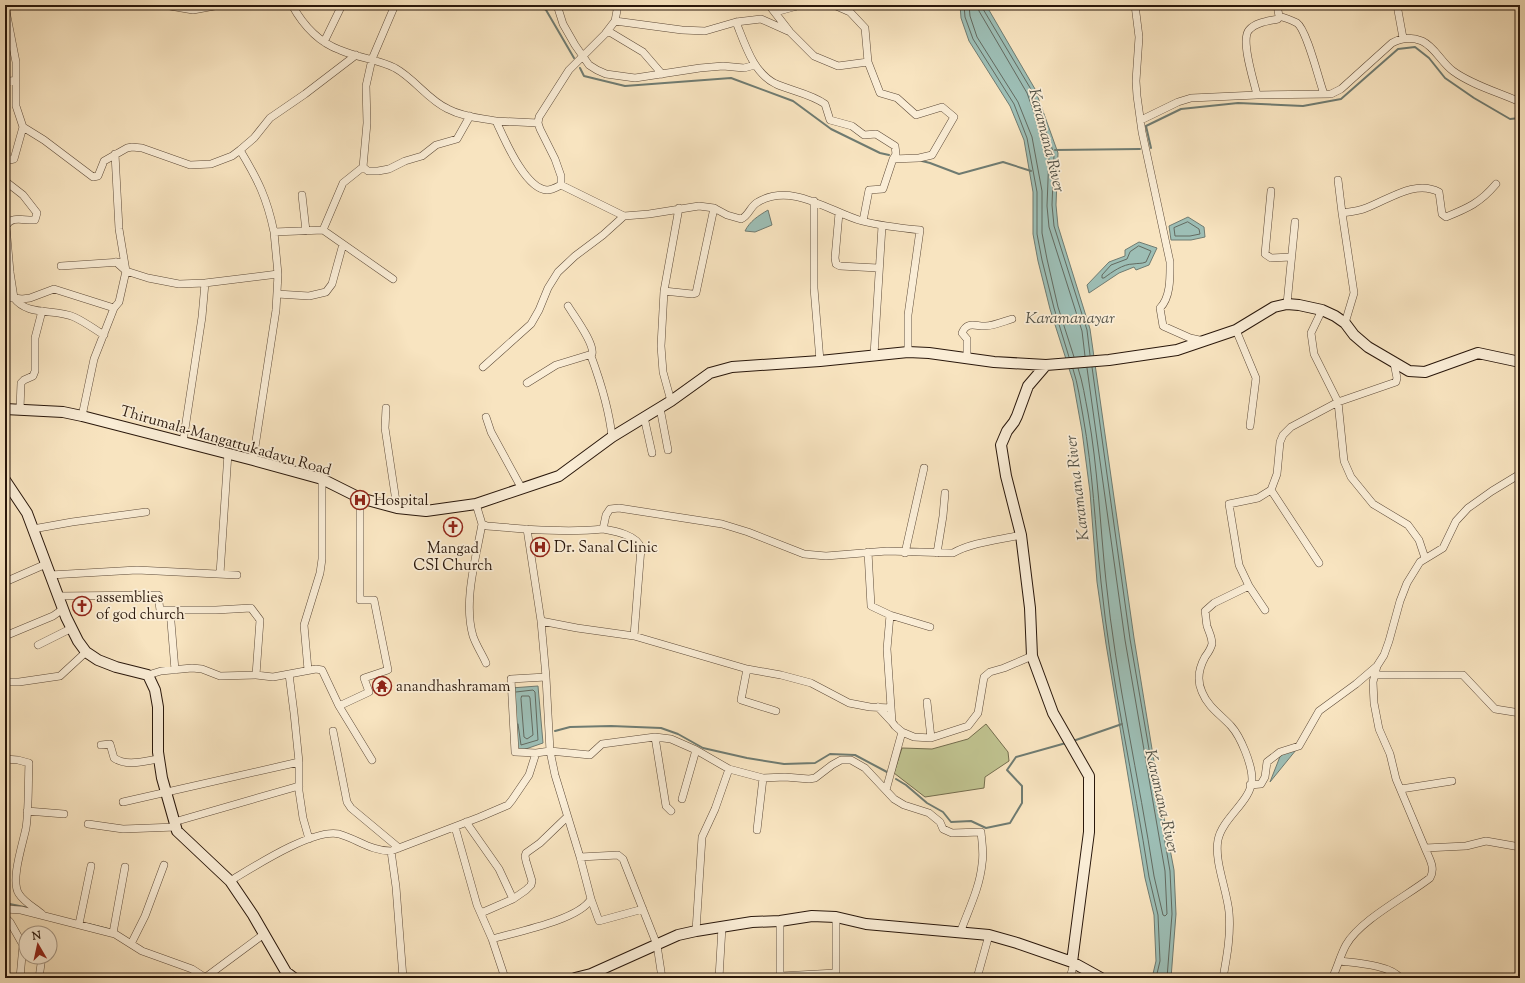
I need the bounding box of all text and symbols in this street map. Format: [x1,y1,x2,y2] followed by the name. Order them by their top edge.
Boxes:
[1022,86,1070,195] water label: Karamana River
[1025,308,1115,331] water label: Karamanayar
[118,401,334,482] street label: Thirumala-Mangattukadavu Road
[1061,433,1096,542] water label: Karamana River
[349,489,371,511] hospital icon: Hospital
[374,491,429,512] place label: Hospital
[442,516,464,538] church icon: Mangad CSI Church
[529,536,551,558] hospital icon: Dr. Sanal Clinic
[554,538,658,559] place label: Dr. Sanal Clinic
[413,539,493,577] place label: Mangad CSI Church
[96,588,185,626] place label: assemblies of god church
[71,595,93,617] church icon: assemblies of god church
[371,675,393,697] temple icon: anandhashramam
[396,677,511,698] place label: anandhashramam
[1137,747,1184,856] water label: Karamana River
[18,925,58,965] north arrow
[30,927,42,945] text: N

